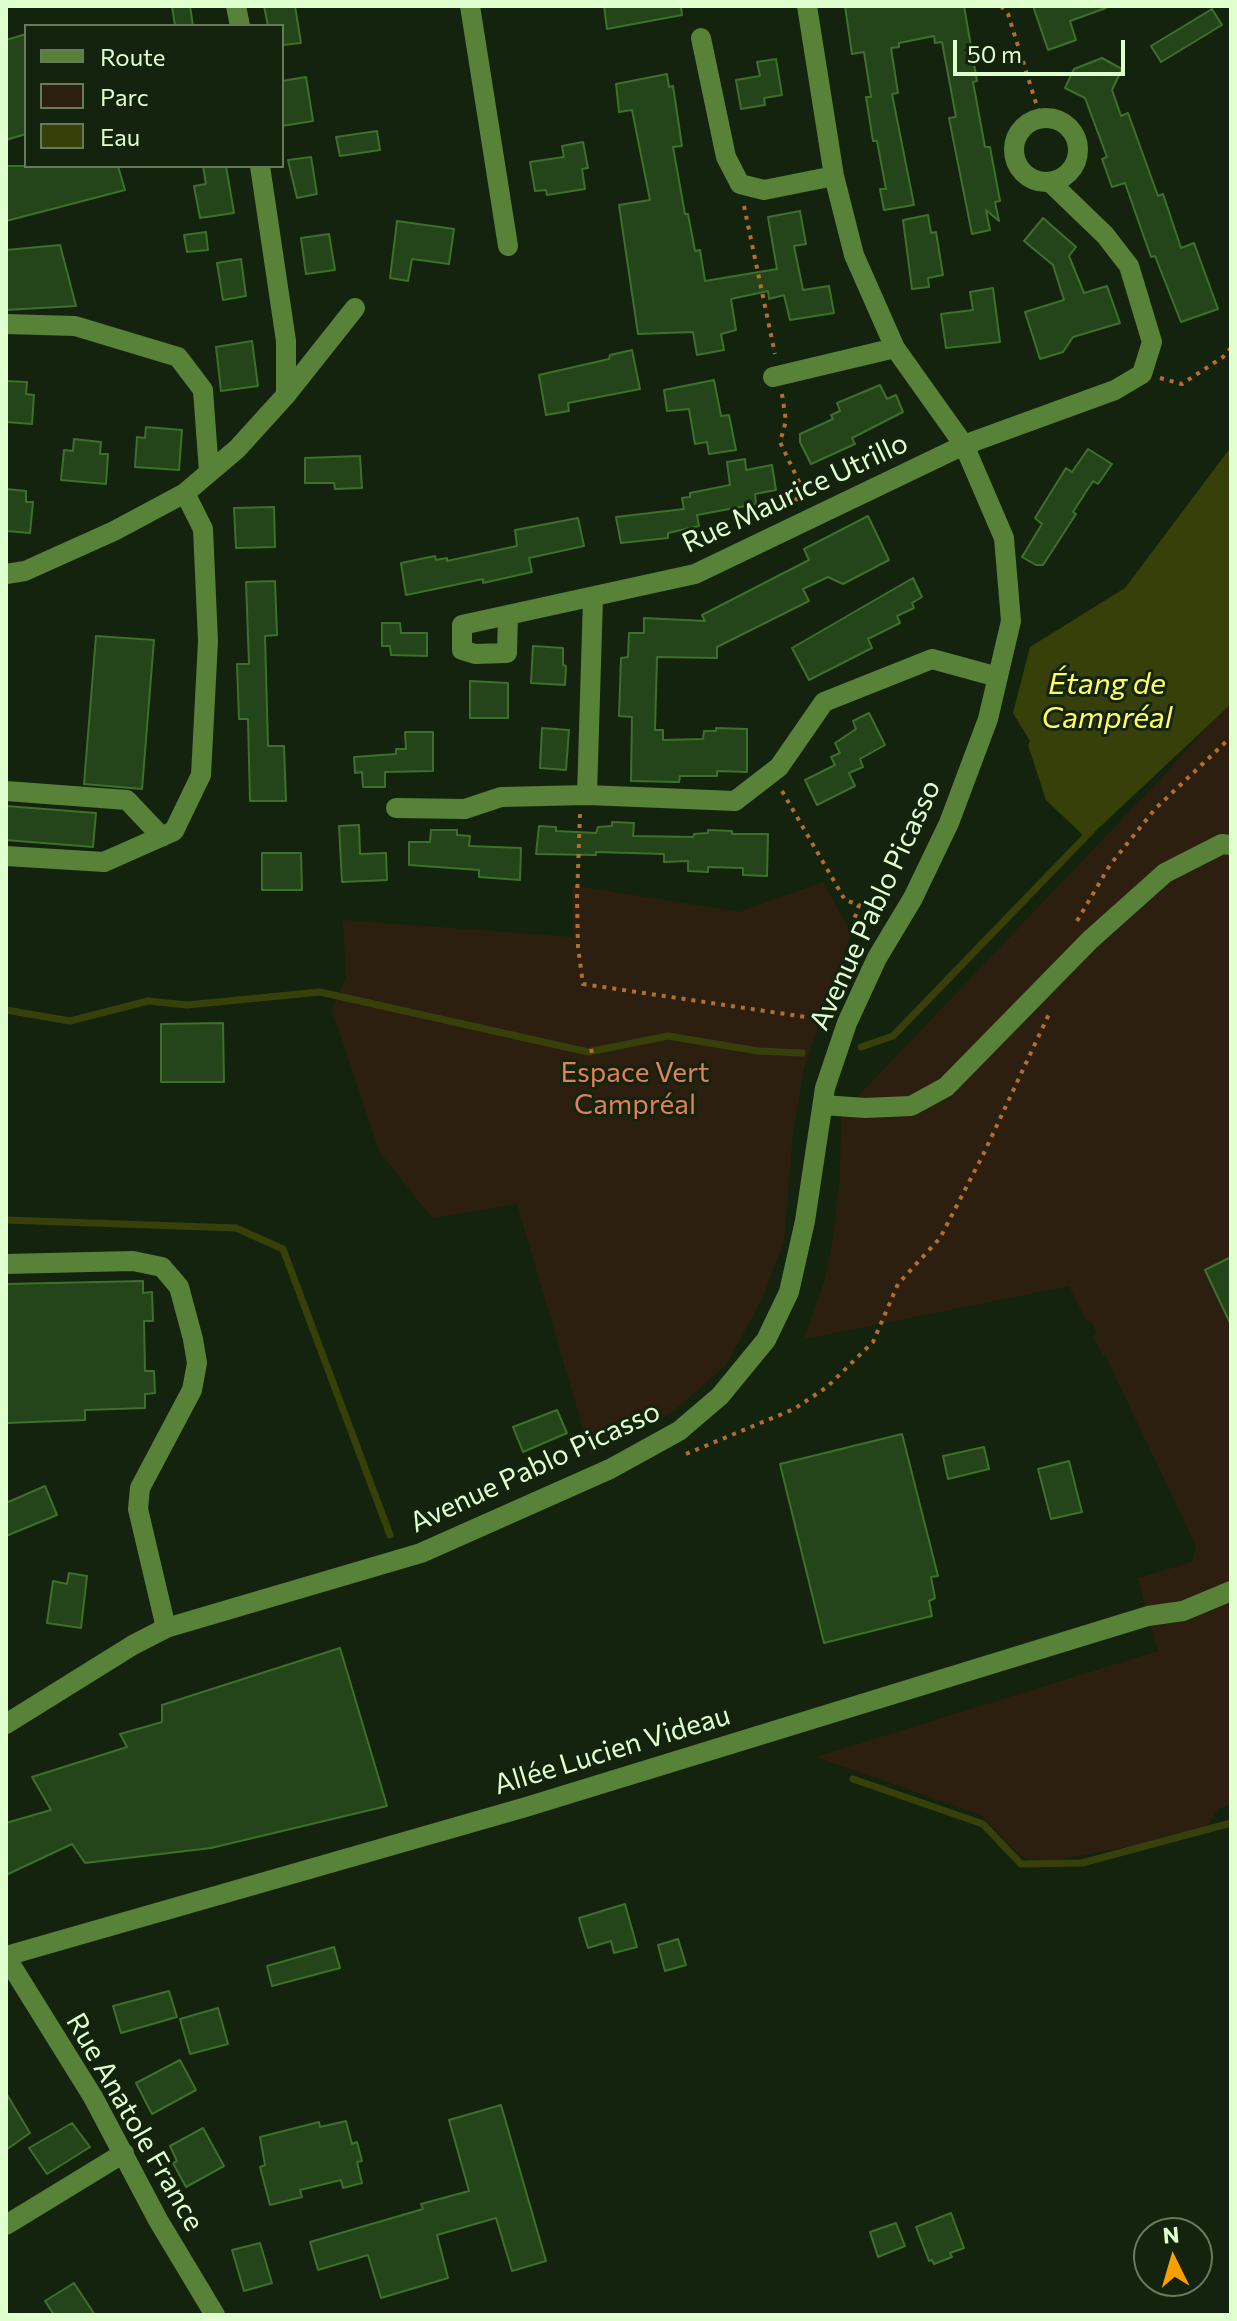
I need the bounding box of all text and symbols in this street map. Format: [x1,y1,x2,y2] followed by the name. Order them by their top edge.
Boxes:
[24,24,284,168] legend
[957,24,1129,74] scale bar
[967,39,1022,68] text: 50 m
[100,42,165,71] text: Route
[100,82,149,111] text: Parc
[100,122,140,151] text: Eau
[677,426,913,560] street label: Rue Maurice Utrillo
[1042,666,1172,736] water label: Étang de Campréal
[802,775,948,1035] street label: Avenue Pablo Picasso
[560,1056,710,1122] park label: Espace Vert Campréal
[405,1394,665,1540] street label: Avenue Pablo Picasso
[490,1698,734,1802] street label: Allée Lucien Videau
[59,2007,211,2237] street label: Rue Anatole France
[1133,2217,1213,2297] north arrow
[1162,2220,1180,2249] text: N

